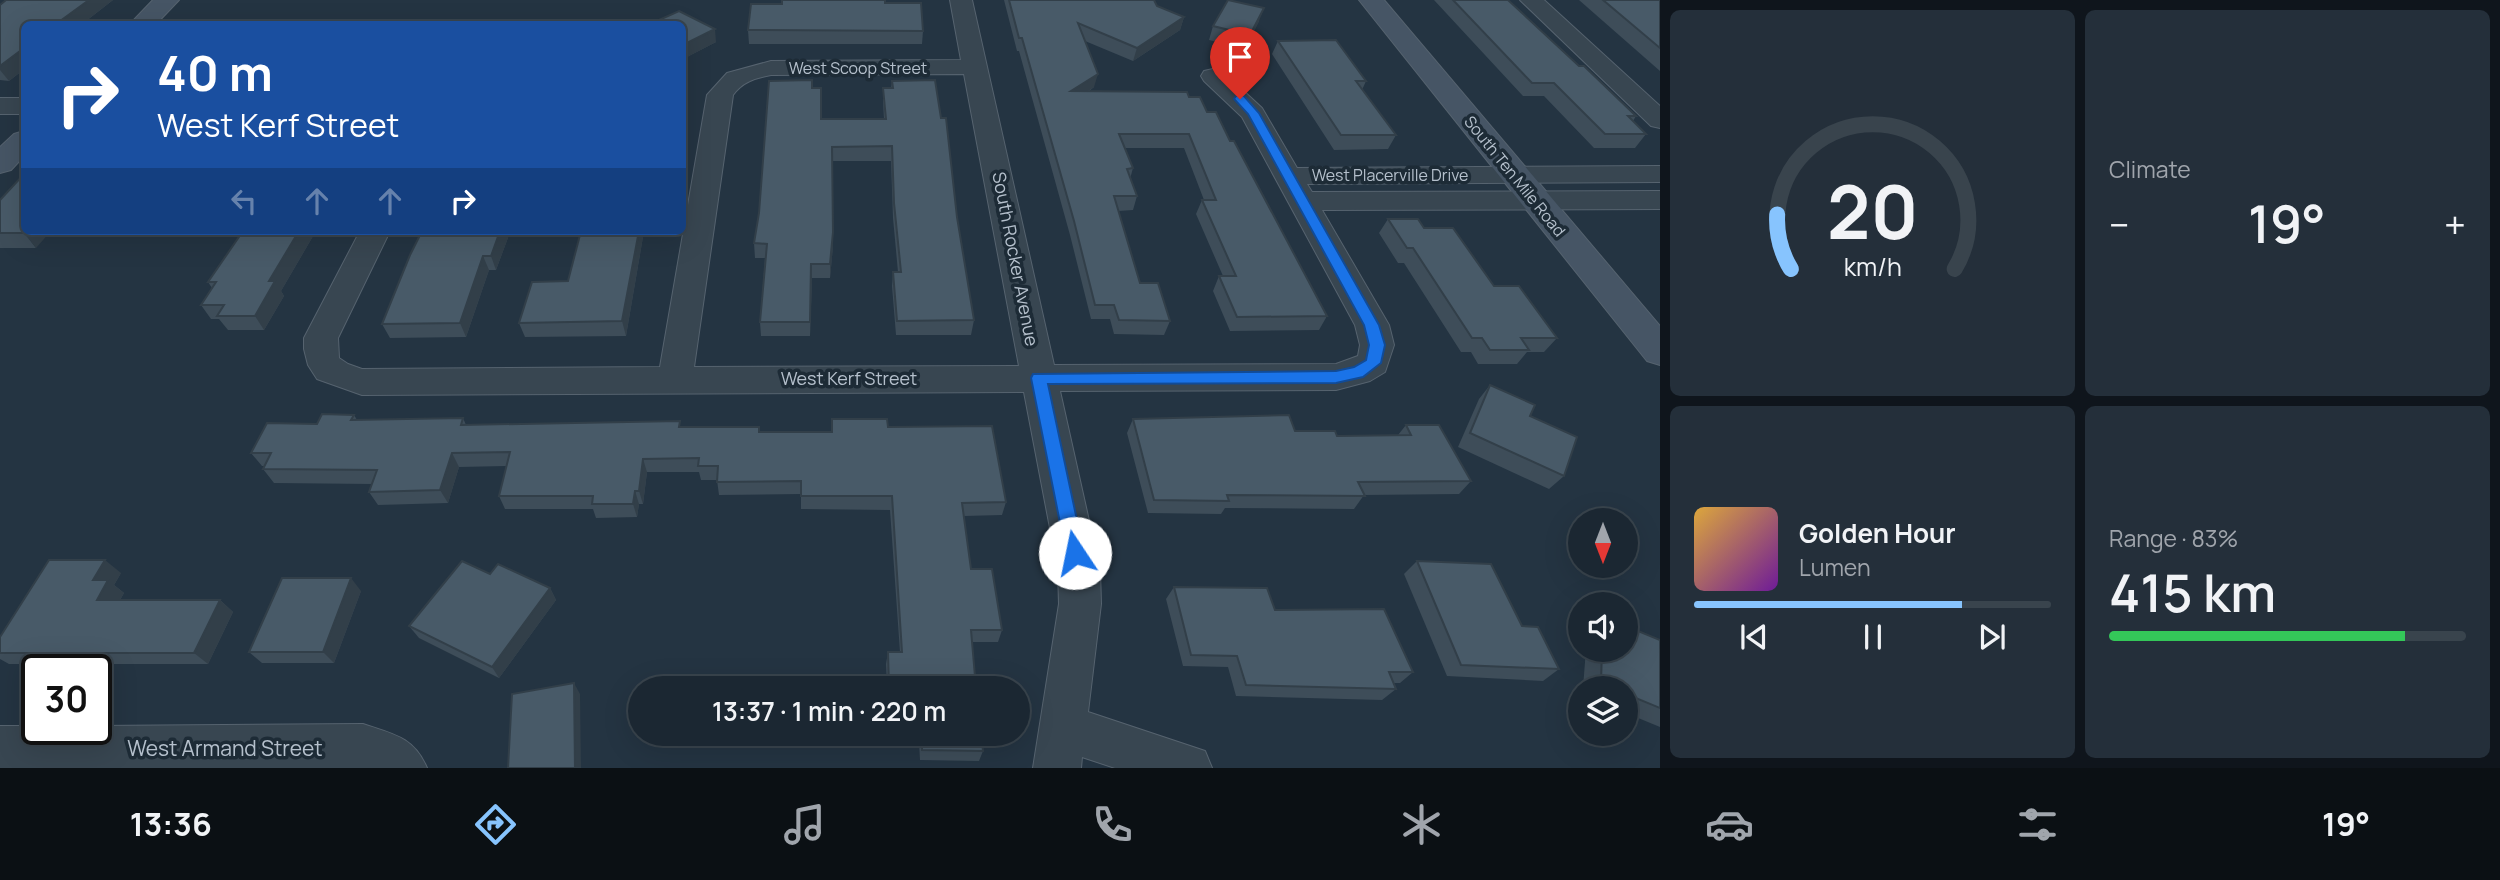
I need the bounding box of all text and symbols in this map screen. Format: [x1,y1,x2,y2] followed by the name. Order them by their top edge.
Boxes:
[1210,27,1270,99] pin
[1221,38,1259,76] icon: arrive
[157,39,273,106] text: 40 m
[42,49,133,140] icon: right
[789,57,927,79] street label: West Scoop Street
[157,103,399,147] text: West Kerf Street
[1459,111,1571,241] street label: South Ten Mile Road
[2109,153,2191,185] text: Climate
[1827,161,1918,261] text: 20
[1312,164,1468,186] street label: West Placerville Drive
[987,170,1045,348] street label: South Rocker Avenue
[225,182,263,220] icon: left
[298,182,336,220] icon: ahead
[371,182,409,220] icon: ahead
[444,182,482,220] icon: right
[2248,188,2326,259] text: 19°
[2109,198,2130,250] text: −
[2444,198,2466,250] text: +
[1843,249,1902,284] text: km/h
[781,366,917,390] street label: West Kerf Street
[1568,508,1638,578] north arrow
[1568,508,1638,746] map controls
[1799,515,1956,551] text: Golden Hour
[1038,516,1112,590] position arrow
[2109,522,2238,554] text: Range · 83%
[1799,551,1871,583] text: Lumen
[2109,557,2276,628] text: 415 km
[1568,592,1638,662] button: sound
[1735,618,1773,656] icon: previous
[1854,618,1892,656] icon: pause
[1973,618,2011,656] icon: next
[21,654,112,745] speed limit sign: 30
[1568,676,1638,746] button: layers
[712,693,946,729] text: 13:37 · 1 min · 220 m
[127,734,323,762] street label: West Armand Street
[471,800,520,849] icon: directions
[780,800,829,849] icon: music
[1088,800,1137,849] icon: phone
[1397,800,1446,849] icon: climate
[1705,800,1754,849] icon: car
[2013,800,2062,849] icon: filters
[130,802,212,846] text: 13:36
[2322,802,2370,846] text: 19°

